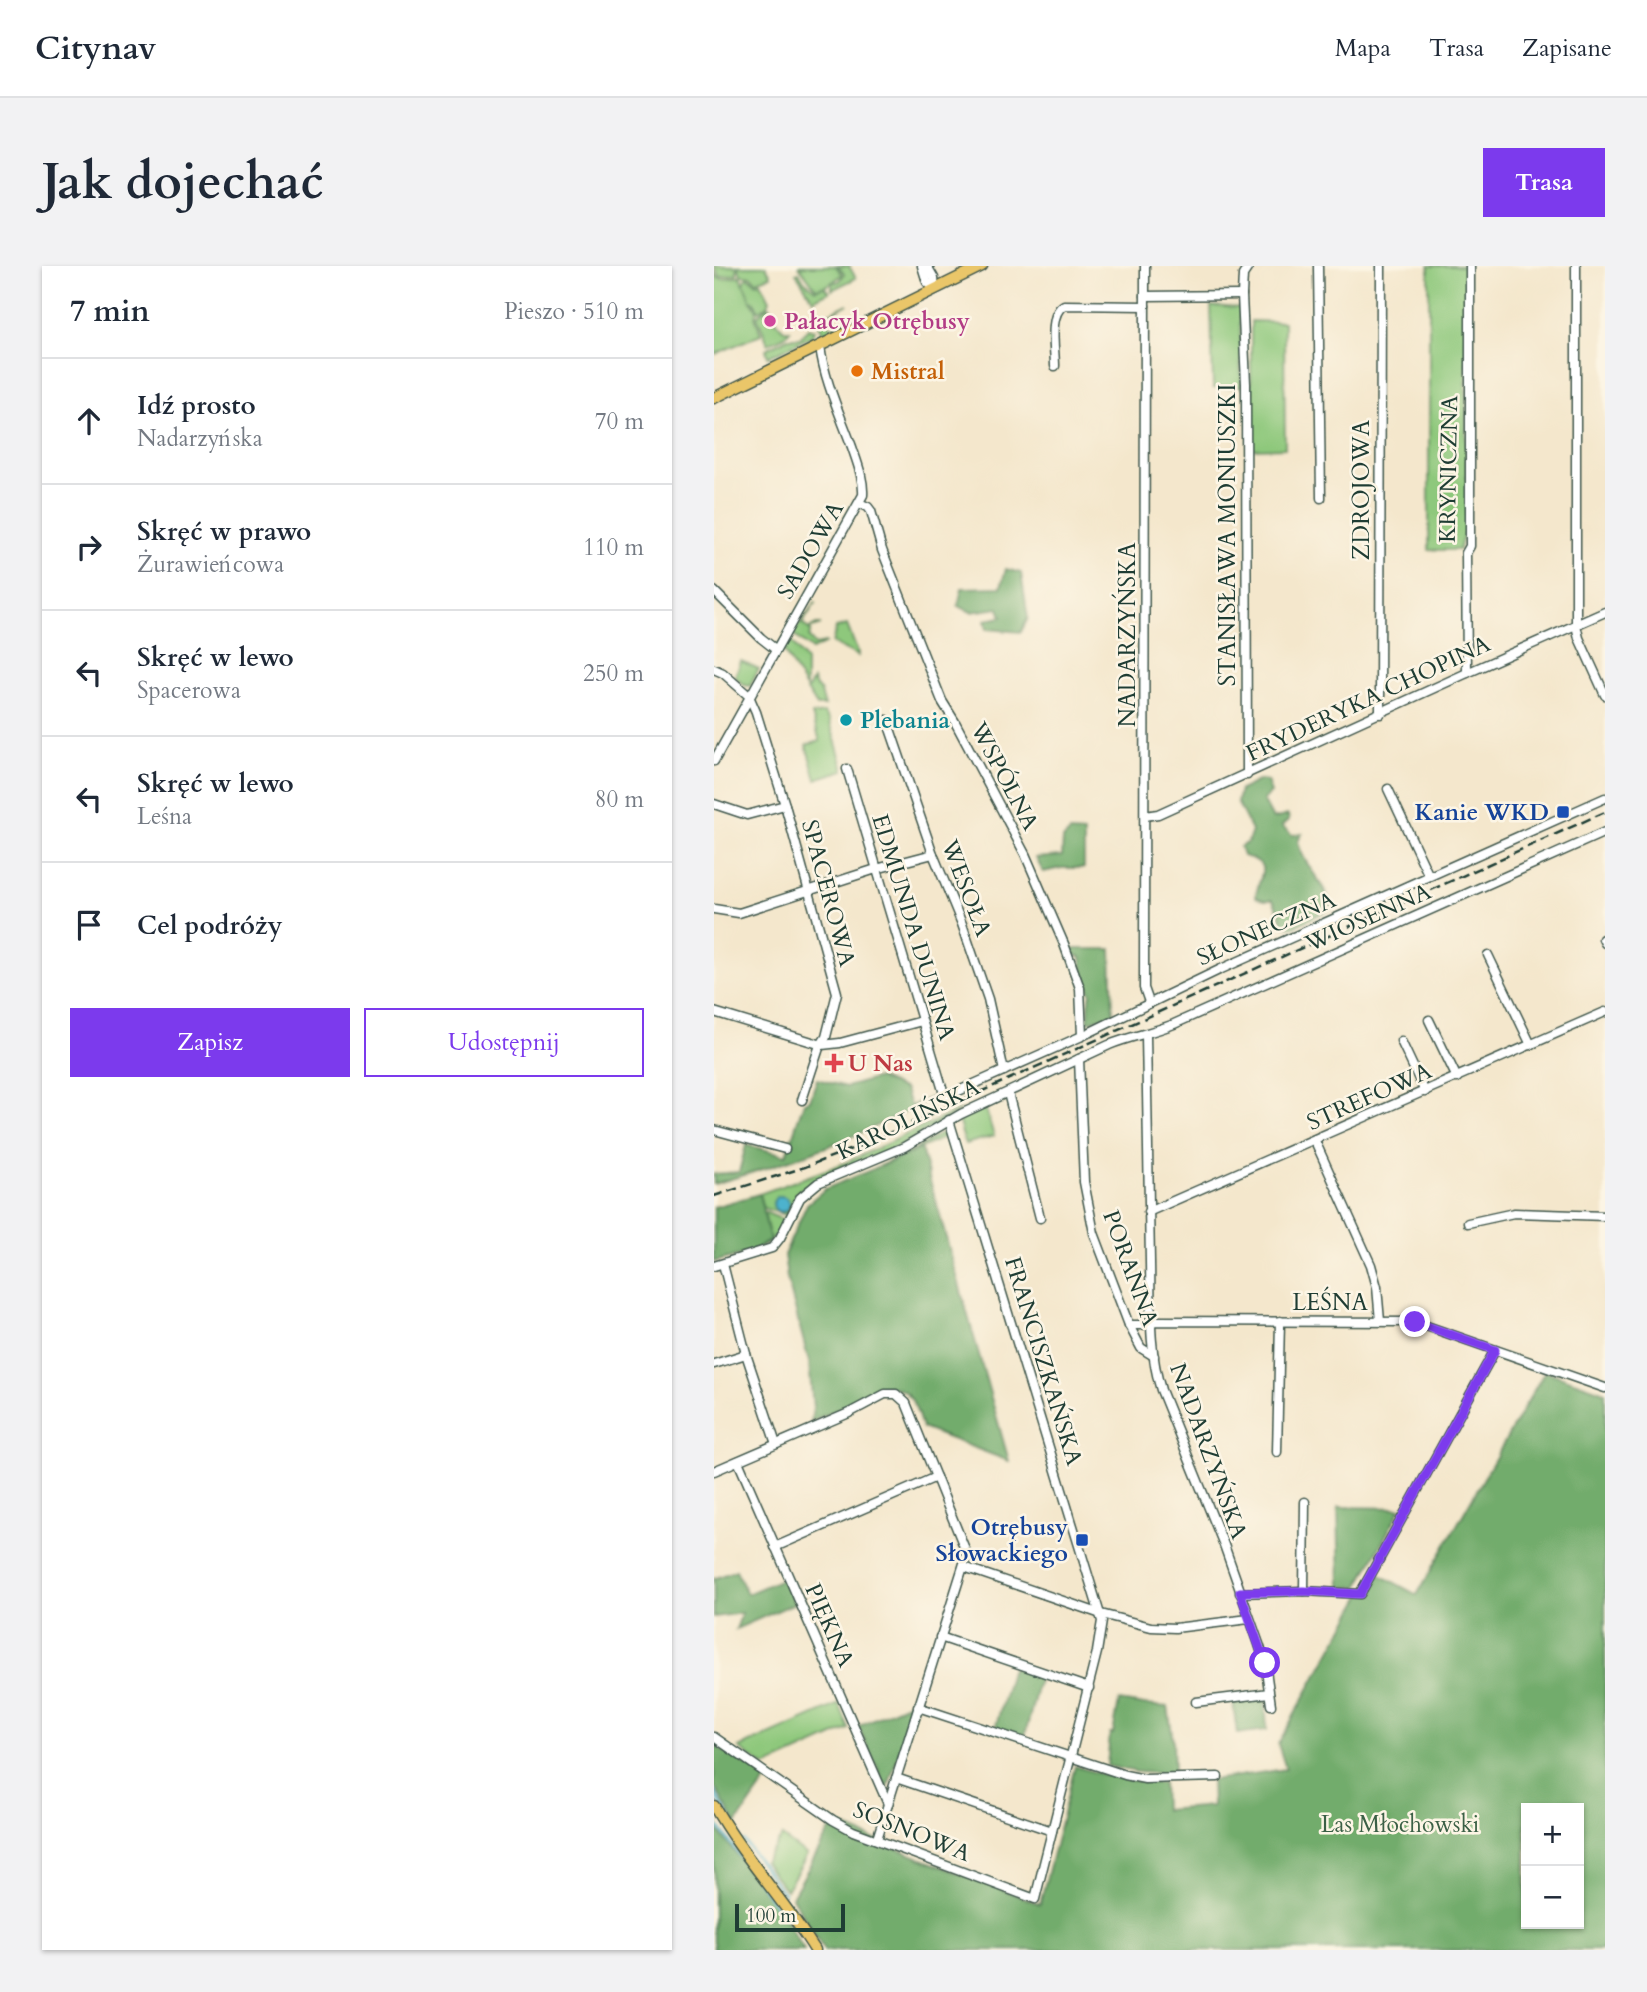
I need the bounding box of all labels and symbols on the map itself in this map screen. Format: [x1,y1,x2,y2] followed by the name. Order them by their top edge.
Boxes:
[784,306,970,337] place label: Pałacyk Otrębusy
[762,313,778,329] marker: Pałacyk Otrębusy
[871,356,945,387] place label: Mistral
[849,363,865,379] marker: Mistral
[1212,384,1243,686] street label: STANISŁAWA MONIUSZKI
[1432,394,1465,543] street label: KRYNICZNA
[1346,419,1377,560] street label: ZDROJOWA
[770,495,851,605] street label: SADOWA
[1111,542,1143,728] street label: NADARZYŃSKA
[1241,628,1496,769] street label: FRYDERYKA CHOPINA
[860,705,951,736] place label: Plebania
[838,712,854,728] marker: Plebania
[963,715,1047,836] street label: WSPÓLNA
[1415,797,1549,828] place label: Kanie WKD
[1555,804,1571,820] marker: Kanie WKD
[864,810,963,1045] street label: EDMUNDA DUNINA
[794,816,863,971] street label: SPACEROWA
[934,834,999,942] street label: WESOŁA
[1300,876,1437,959] street label: WIOSENNA
[1192,884,1341,973] street label: SŁONECZNA
[848,1048,913,1079] place label: U Nas
[826,1055,842,1071] marker: U Nas
[1302,1055,1437,1138] street label: STREFOWA
[831,1070,986,1168] street label: KAROLIŃSKA
[1095,1206,1166,1331] street label: PORANNA
[997,1253,1091,1470] street label: FRANCISZKAŃSKA
[1292,1286,1368,1318] street label: LEŚNA
[1399,1306,1430,1337] route end
[1162,1359,1256,1544] street label: NADARZYŃSKA
[935,1512,1068,1569] place label: Otrębusy Słowackiego
[1074,1532,1090,1548] marker: Otrębusy Słowackiego
[797,1578,862,1673] street label: PIĘKNA
[1249,1647,1280,1678] route start
[848,1794,976,1869] street label: SOSNOWA
[1321,1809,1479,1840] park label: Las Młochowski
[735,1901,845,1933] scale bar

